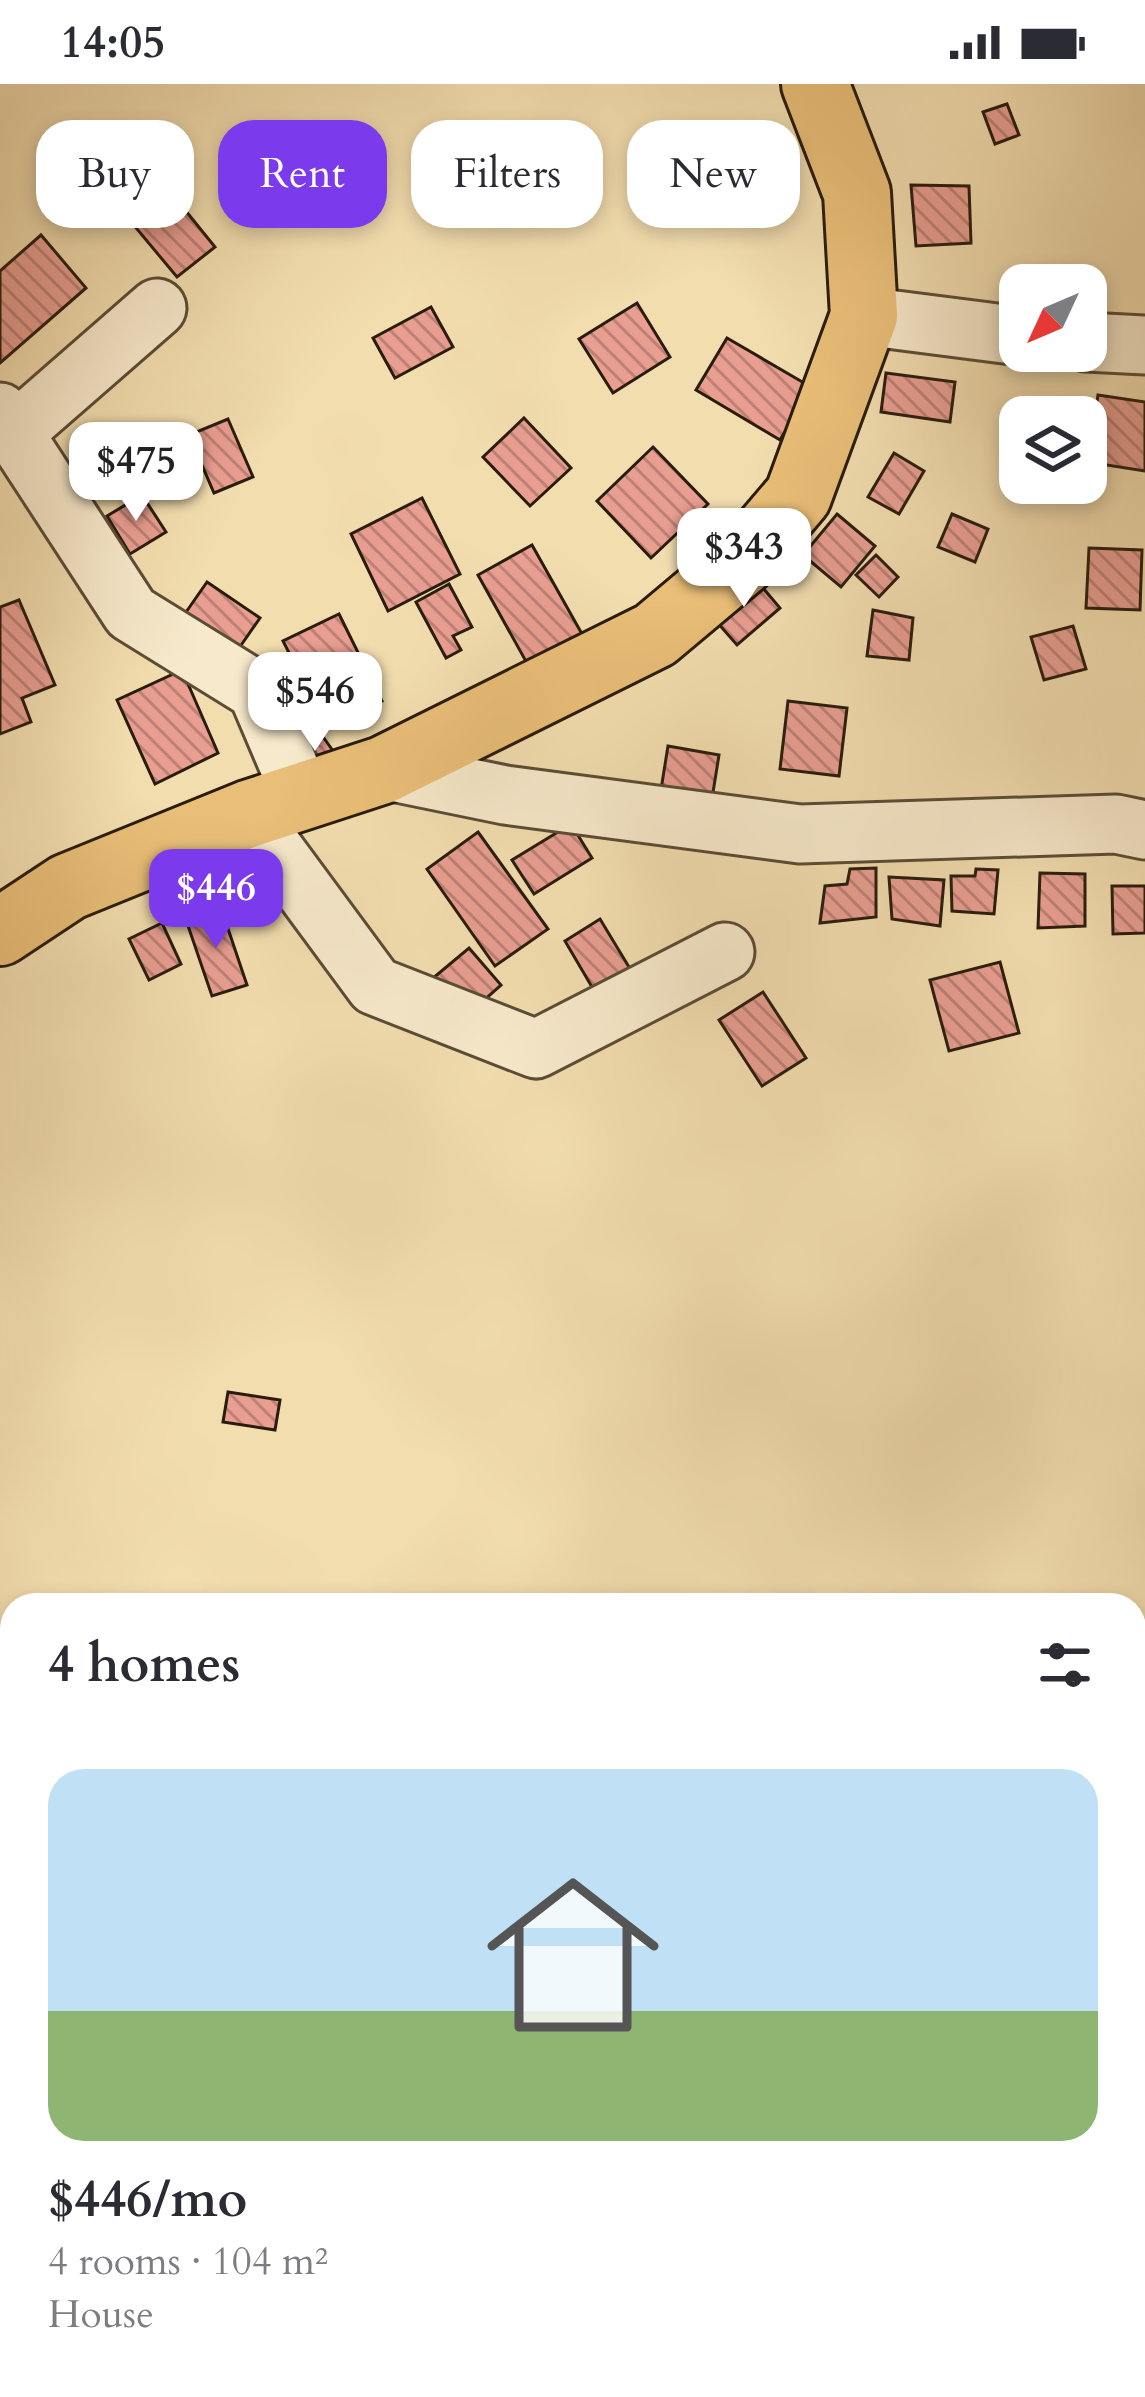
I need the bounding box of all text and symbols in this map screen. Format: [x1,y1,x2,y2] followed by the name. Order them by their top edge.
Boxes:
[60,12,165,73] text: 14:05
[36,120,194,228] chip: Buy
[218,120,387,228] chip: Rent
[411,120,603,228] chip: Filters
[627,120,800,228] chip: New
[999,264,1107,372] north arrow
[999,264,1107,504] map controls
[999,396,1107,504] button: layers
[65,422,207,524] pin: $475
[96,434,176,487] text: $475
[673,508,815,610] pin: $343
[704,520,784,573] text: $343
[244,652,386,754] pin: $546
[275,664,355,717] text: $546
[145,849,287,951] pin: $446
[176,861,256,914] text: $446
[48,1630,240,1700] text: 4 homes
[1032,1632,1098,1698] icon: filters
[465,1847,681,2063] icon: home
[48,2165,247,2235] text: $446/mo
[48,2235,328,2288] text: 4 rooms · 104 m²
[48,2288,154,2341] text: House

